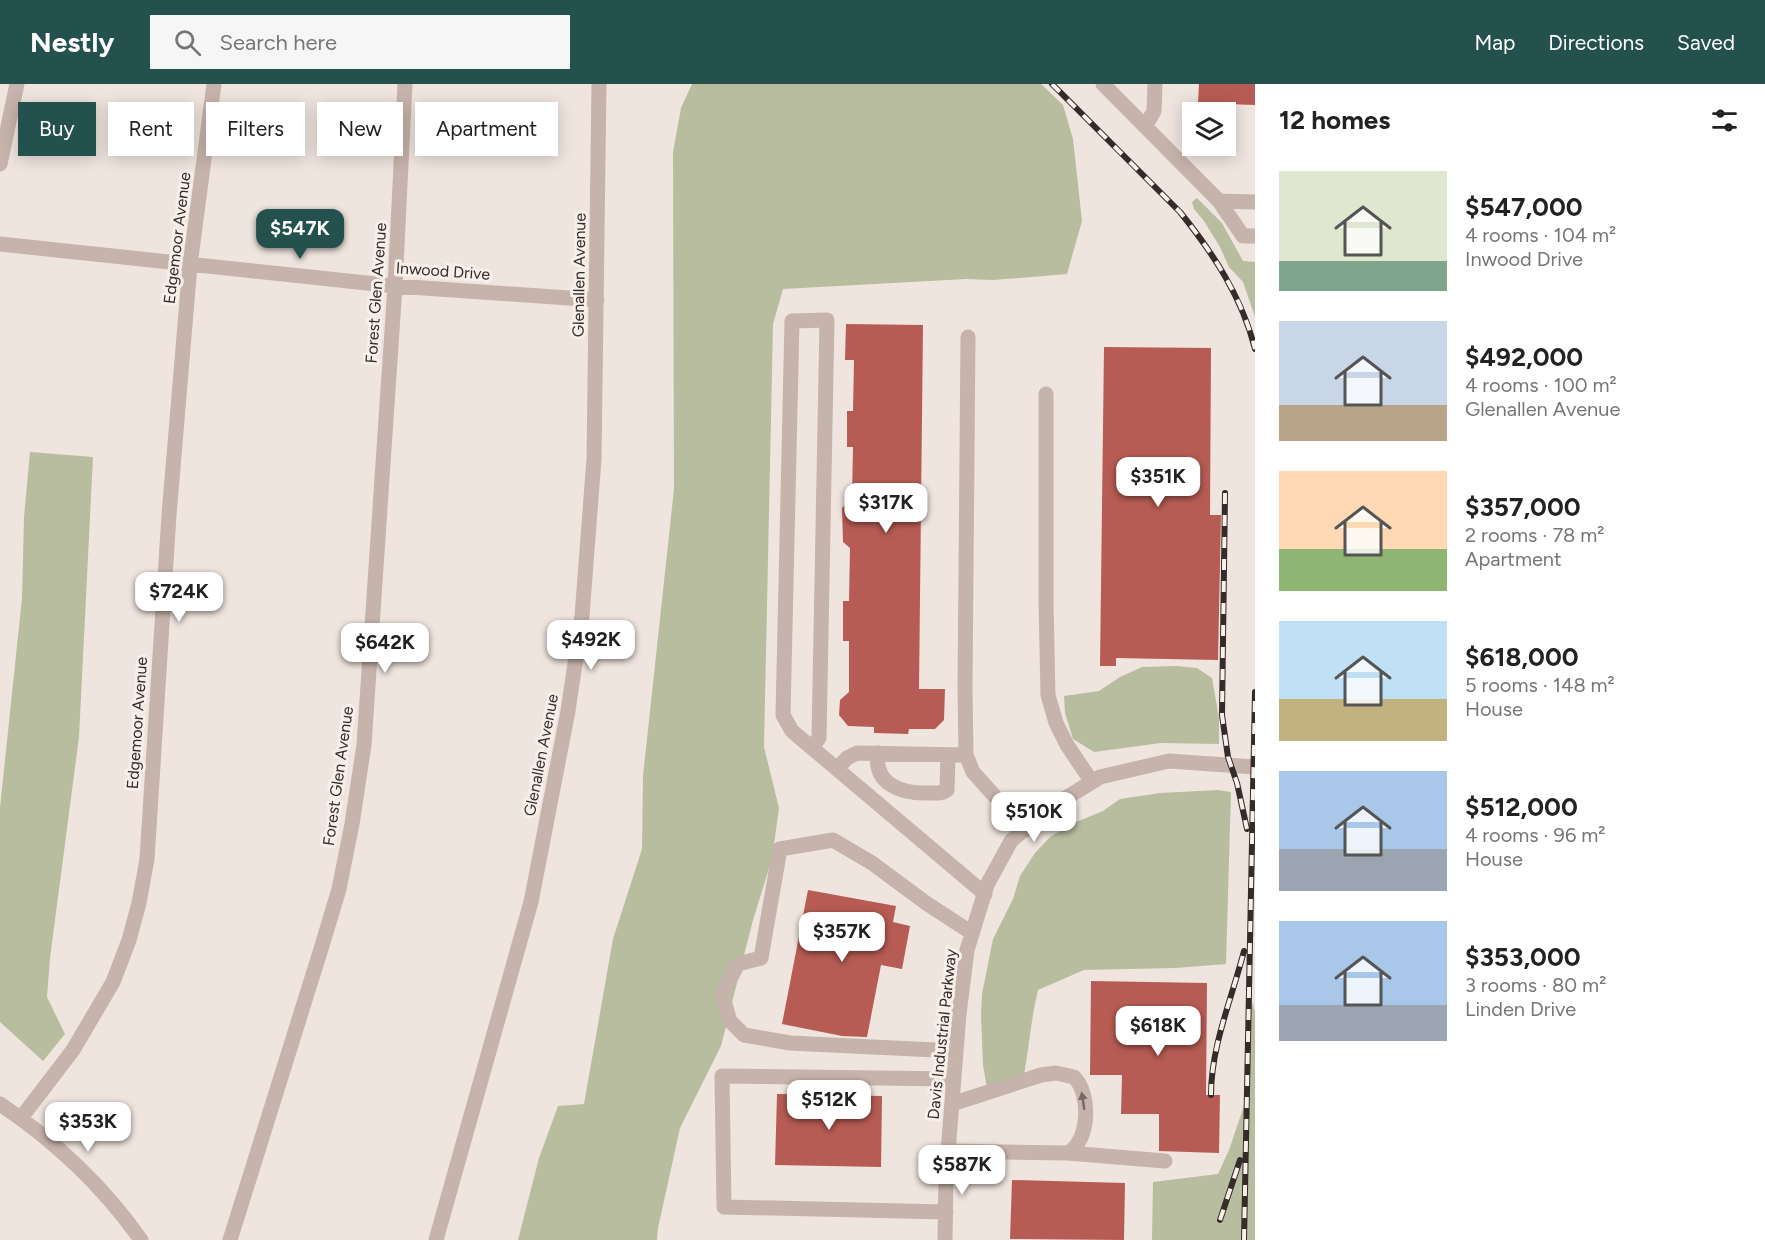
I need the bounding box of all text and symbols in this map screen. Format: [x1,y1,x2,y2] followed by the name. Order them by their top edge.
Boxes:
[150,15,570,69] search box
[30,25,114,59] text: Nestly
[171,26,204,59] icon: search
[219,29,337,56] text: Search here
[1474,30,1515,55] text: Map
[1548,30,1644,55] text: Directions
[1677,30,1735,55] text: Saved
[18,102,96,156] chip: Buy
[108,102,194,156] chip: Rent
[206,102,305,156] chip: Filters
[317,102,403,156] chip: New
[415,102,558,156] chip: Apartment
[1182,102,1236,156] map controls
[1182,102,1236,156] button: layers
[1279,104,1390,136] text: 12 homes
[1708,104,1741,137] icon: filters
[159,171,195,305] street label: Edgemoor Avenue
[1465,191,1583,223] text: $547,000
[1327,195,1399,267] icon: home
[258,209,342,260] pin: $547K
[568,212,590,337] street label: Glenallen Avenue
[270,216,330,240] text: $547K
[362,222,390,364] street label: Forest Glen Avenue
[1465,223,1616,247] text: 4 rooms · 104 m²
[1465,247,1583,271] text: Inwood Drive
[395,258,491,284] street label: Inwood Drive
[1465,341,1583,373] text: $492,000
[1327,345,1399,417] icon: home
[1465,373,1617,397] text: 4 rooms · 100 m²
[1465,397,1620,421] text: Glenallen Avenue
[1116,457,1200,508] pin: $351K
[1130,464,1186,488] text: $351K
[844,483,928,534] pin: $317K
[858,490,914,514] text: $317K
[1465,491,1581,523] text: $357,000
[1327,495,1399,567] icon: home
[1465,523,1605,547] text: 2 rooms · 78 m²
[1465,547,1562,571] text: Apartment
[137,572,221,623] pin: $724K
[149,579,209,603] text: $724K
[549,620,633,671] pin: $492K
[343,623,427,674] pin: $642K
[561,627,621,651] text: $492K
[355,630,415,654] text: $642K
[1465,641,1579,673] text: $618,000
[1327,645,1399,717] icon: home
[123,656,151,790] street label: Edgemoor Avenue
[1465,673,1615,697] text: 5 rooms · 148 m²
[520,692,562,818] street label: Glenallen Avenue
[1465,697,1523,721] text: House
[319,705,357,847] street label: Forest Glen Avenue
[1465,791,1578,823] text: $512,000
[992,792,1076,843] pin: $510K
[1327,795,1399,867] icon: home
[1005,799,1063,823] text: $510K
[1465,823,1605,847] text: 4 rooms · 96 m²
[1465,847,1523,871] text: House
[800,912,884,963] pin: $357K
[813,919,871,943] text: $357K
[1465,941,1581,973] text: $353,000
[1327,945,1399,1017] icon: home
[924,947,960,1120] street label: Davis Industrial Parkway
[1465,973,1606,997] text: 3 rooms · 80 m²
[1465,997,1576,1021] text: Linden Drive
[1116,1006,1200,1057] pin: $618K
[1130,1013,1186,1037] text: $618K
[787,1080,871,1131] pin: $512K
[801,1087,857,1111] text: $512K
[1079,1091,1088,1110] one-way arrow
[46,1102,130,1153] pin: $353K
[59,1109,117,1133] text: $353K
[920,1145,1004,1196] pin: $587K
[932,1152,992,1176] text: $587K

